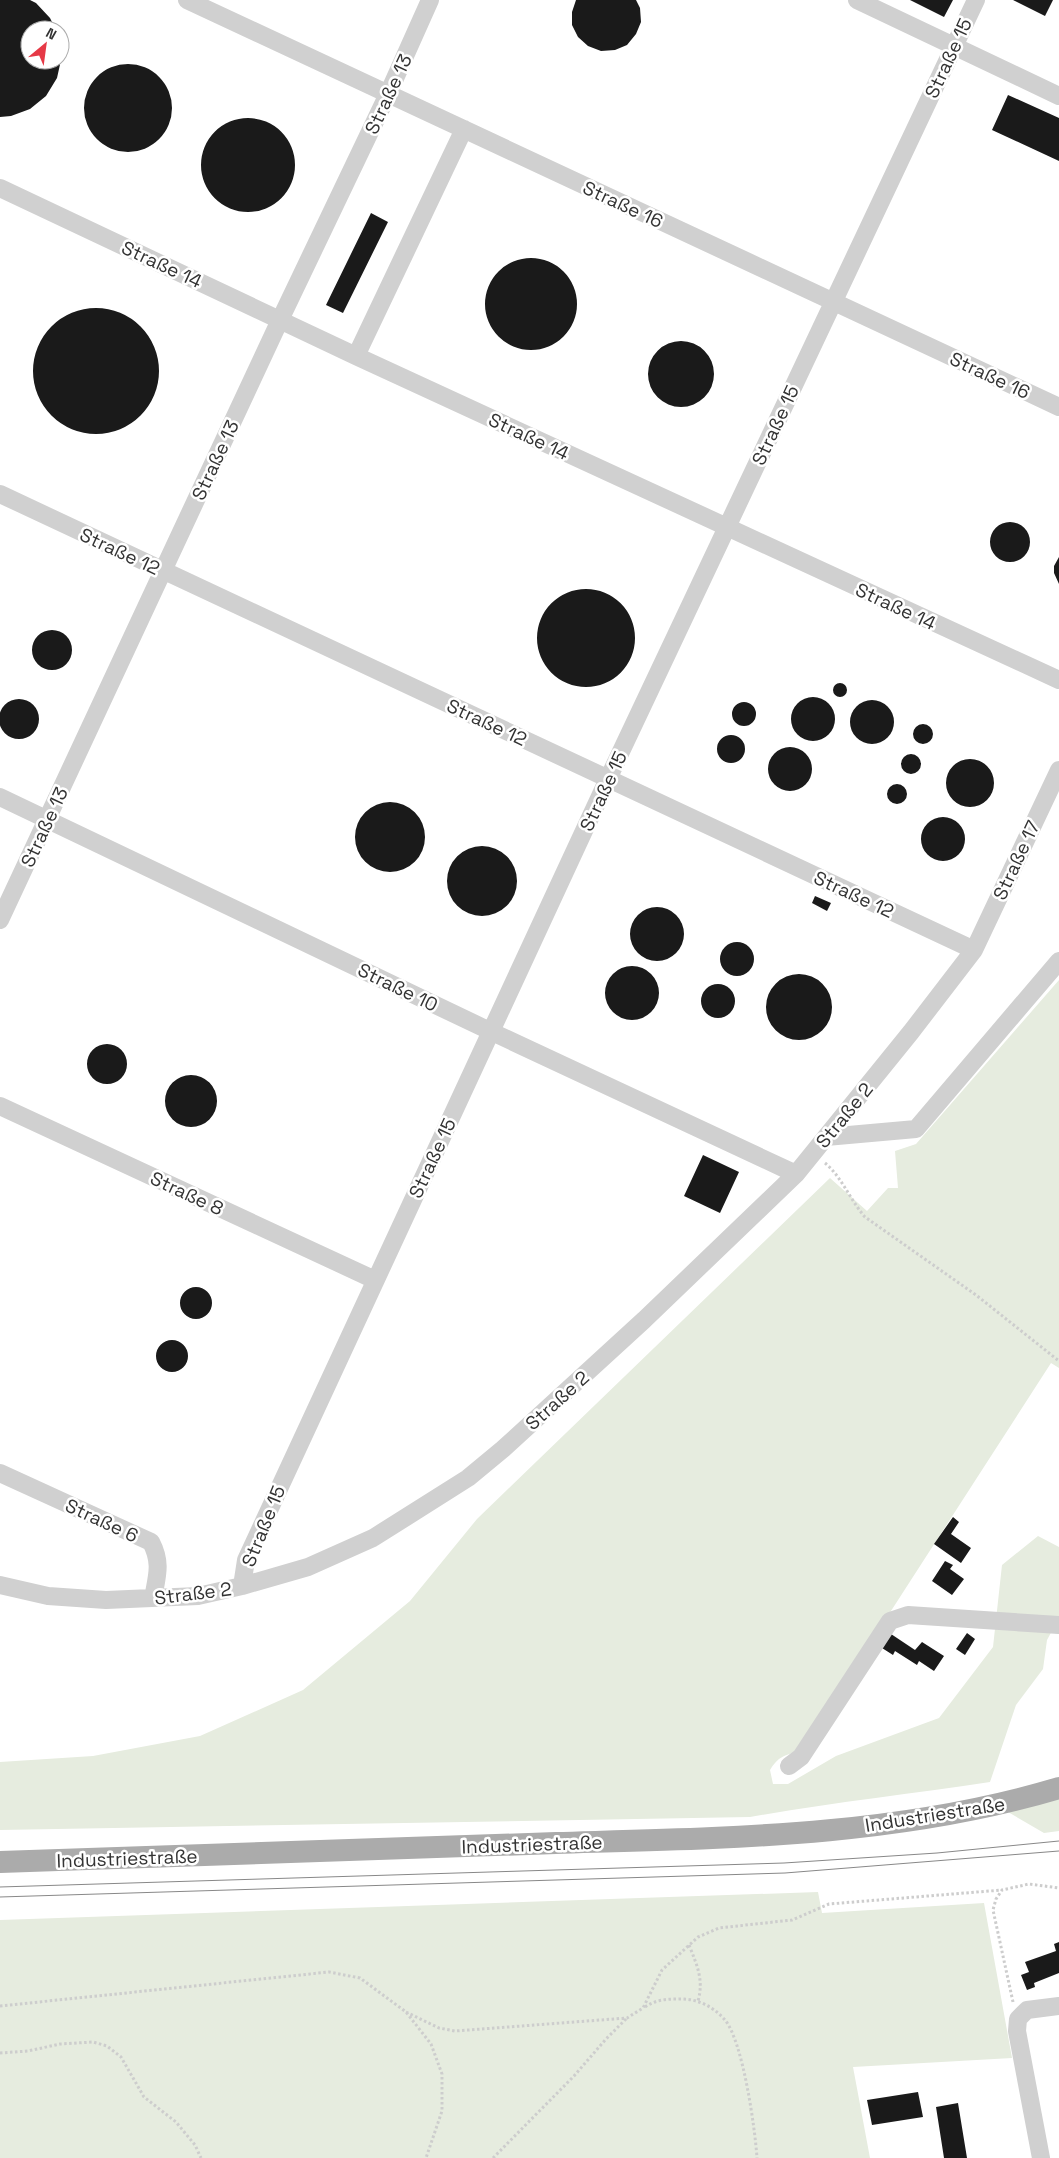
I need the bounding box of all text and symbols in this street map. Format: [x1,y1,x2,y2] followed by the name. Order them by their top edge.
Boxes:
[919,14,978,102] street label: Straße 15
[20,20,70,70] north arrow
[43,23,60,44] text: N
[359,50,418,138] street label: Straße 13
[579,175,667,234] street label: Straße 16
[118,235,206,294] street label: Straße 14
[946,346,1034,405] street label: Straße 16
[746,381,805,469] street label: Straße 15
[485,407,573,466] street label: Straße 14
[186,416,245,504] street label: Straße 13
[76,522,164,581] street label: Straße 12
[852,577,940,636] street label: Straße 14
[443,693,531,752] street label: Straße 12
[574,747,633,835] street label: Straße 15
[15,783,74,871] street label: Straße 13
[987,816,1046,904] street label: Straße 17
[810,865,898,924] street label: Straße 12
[353,957,442,1018] street label: Straße 10
[810,1077,879,1153] street label: Straße 2
[403,1114,462,1202] street label: Straße 15
[146,1166,227,1221] street label: Straße 8
[520,1365,595,1436] street label: Straße 2
[236,1482,291,1571] street label: Straße 15
[61,1493,142,1548] street label: Straße 6
[153,1576,233,1611] street label: Straße 2
[863,1791,1007,1838] street label: Industriestraße
[461,1830,603,1859] street label: Industriestraße
[56,1844,198,1873] street label: Industriestraße

